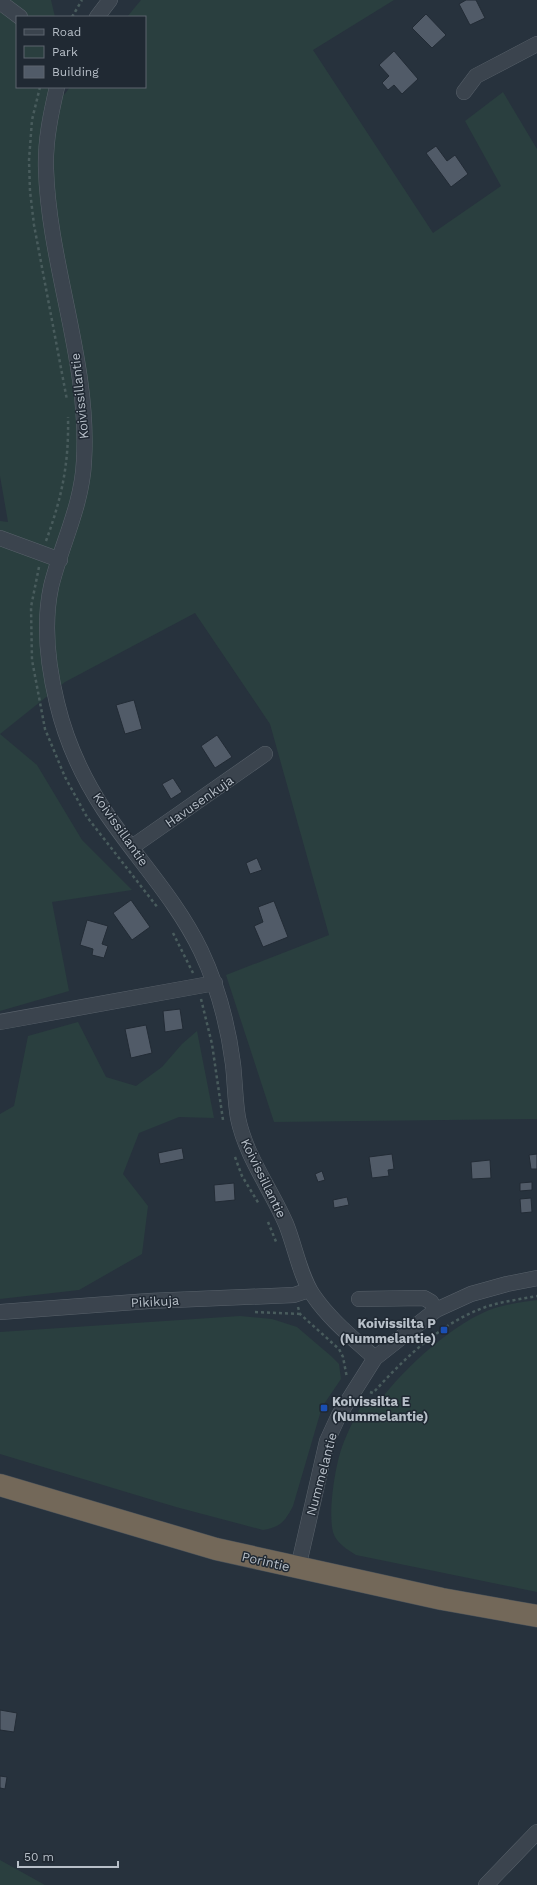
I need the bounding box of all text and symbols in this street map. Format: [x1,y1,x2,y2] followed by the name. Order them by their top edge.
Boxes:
[16,16,146,88] legend
[52,25,81,39] text: Road
[52,45,78,59] text: Park
[52,65,99,79] text: Building
[68,352,91,440] street label: Koivissillantie
[162,772,237,830] street label: Havusenkuja
[90,790,151,869] street label: Koivissillantie
[238,1136,289,1220] street label: Koivissillantie
[130,1293,180,1310] street label: Pikikuja
[340,1316,436,1346] place label: Koivissilta P (Nummelantie)
[439,1325,449,1335] marker: Koivissilta P (Nummelantie)
[332,1394,428,1424] place label: Koivissilta E (Nummelantie)
[319,1403,329,1413] marker: Koivissilta E (Nummelantie)
[303,1431,340,1517] street label: Nummelantie
[240,1549,291,1574] street label: Porintie
[18,1843,118,1869] scale bar
[24,1850,54,1864] text: 50 m

